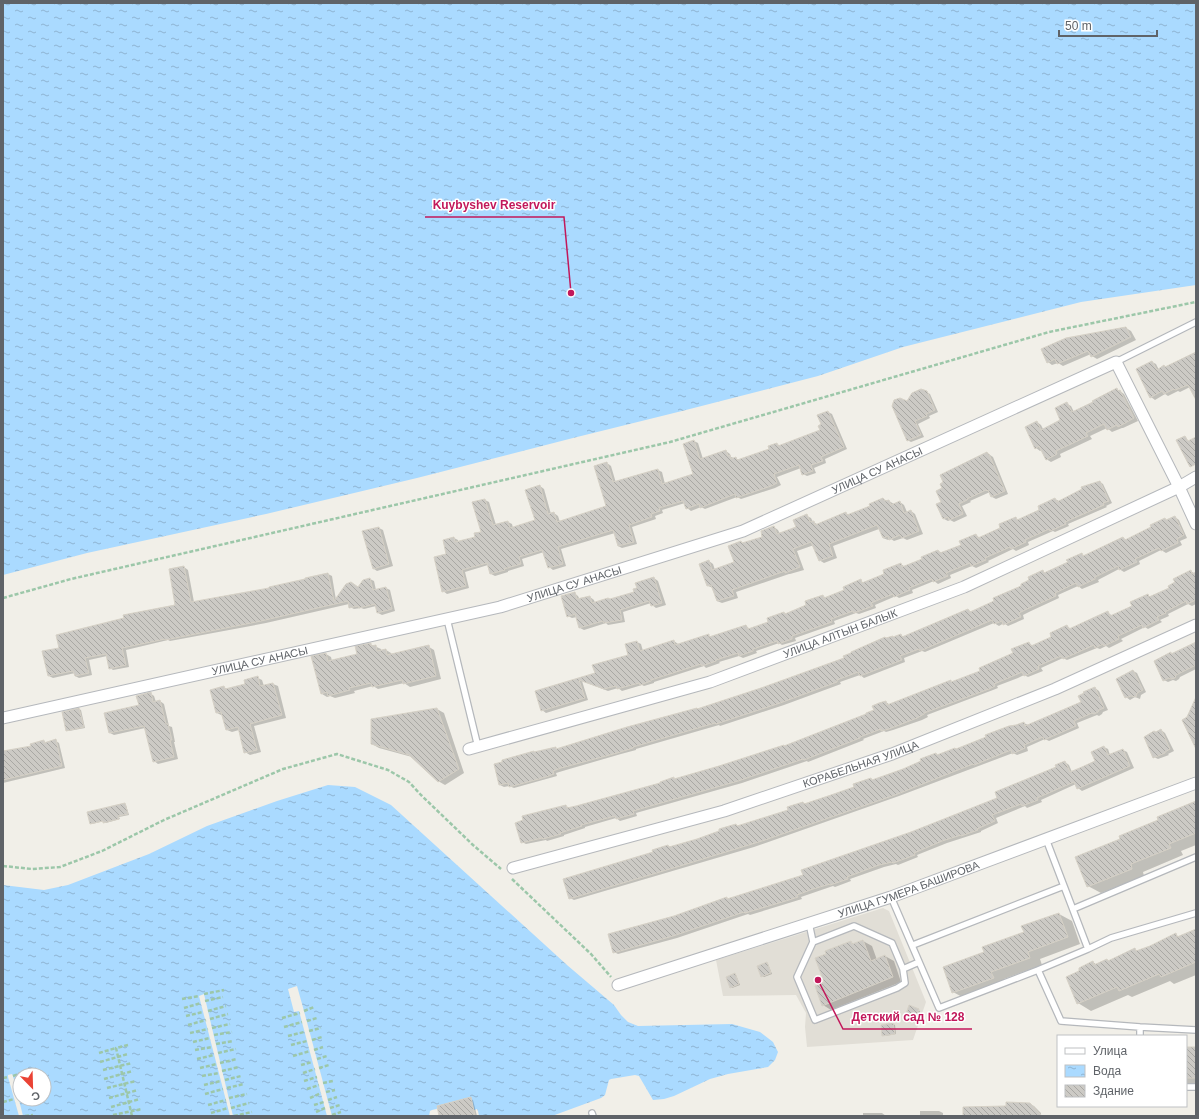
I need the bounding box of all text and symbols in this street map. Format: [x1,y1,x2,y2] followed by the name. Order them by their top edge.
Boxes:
[1059,12,1157,38] scale bar
[1065,19,1092,33] text: 50 m
[425,193,564,217] callout: Kuybyshev Reservoir
[433,198,556,212] text: Kuybyshev Reservoir
[830,445,924,496] street label: УЛИЦА СУ АНАСЫ
[526,563,623,604] street label: УЛИЦА СУ АНАСЫ
[781,606,899,660] street label: УЛИЦА АЛТЫН БАЛЫК
[211,644,309,677] street label: УЛИЦА СУ АНАСЫ
[801,738,921,790] street label: КОРАБЕЛЬНАЯ УЛИЦА
[836,858,982,920] street label: УЛИЦА ГУМЕРА БАШИРОВА
[843,1005,972,1029] callout: Детский сад № 128
[852,1010,965,1024] text: Детский сад № 128
[1057,1035,1187,1107] legend
[1093,1044,1127,1058] text: Улица
[1093,1064,1121,1078] text: Вода
[12,1067,52,1107] north arrow
[1093,1084,1134,1098] text: Здание
[30,1089,42,1103] text: С

